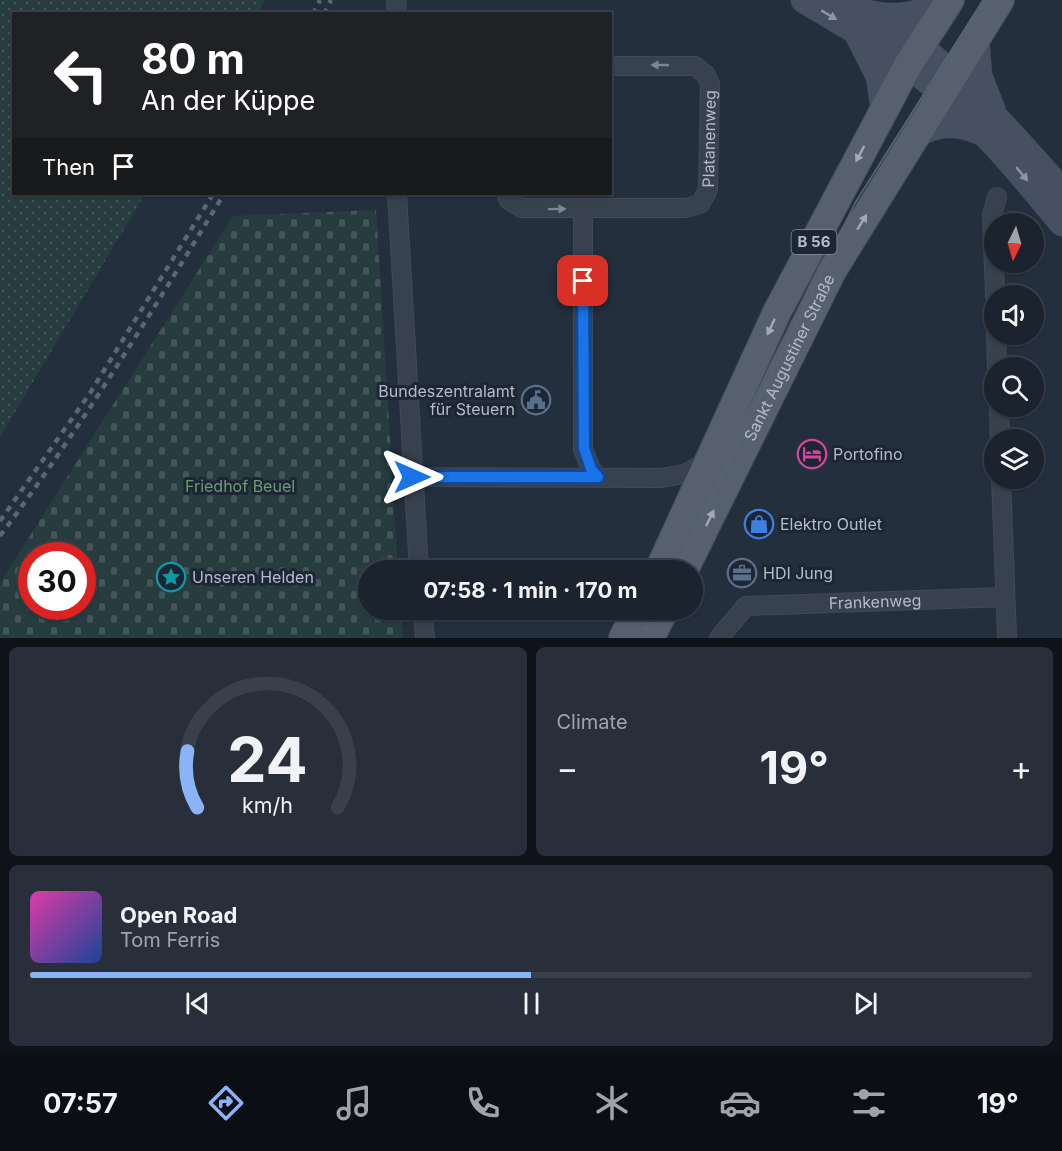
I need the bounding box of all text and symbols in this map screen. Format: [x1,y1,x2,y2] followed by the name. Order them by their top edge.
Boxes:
[821,10,837,21] one-way arrow
[141,33,245,84] text: 80 m
[42,36,120,114] icon: left
[650,60,669,70] one-way arrow
[141,84,315,117] text: An der Küppe
[698,90,720,188] street label: Platanenweg
[856,145,865,162] one-way arrow
[107,150,140,183] icon: arrive
[42,154,95,180] text: Then
[1015,166,1028,181] one-way arrow
[548,205,567,214] one-way arrow
[984,213,1044,273] north arrow
[984,213,1044,489] map controls
[857,214,868,230] one-way arrow
[792,230,836,254] road number: B 56
[557,255,608,306] pin
[566,264,599,297] icon: arrive
[739,271,839,444] street label: Sankt Augustiner Straße
[984,285,1044,345] button: sound
[766,318,775,335] one-way arrow
[984,357,1044,417] button: search
[378,381,515,419] place label: Bundeszentralamt für Steuern
[520,384,552,416] public building icon: Bundeszentralamt für Steuern
[984,429,1044,489] button: layers
[796,438,828,470] hotel icon: Portofino
[833,444,903,464] place label: Portofino
[380,445,444,509] position arrow
[185,476,295,496] park label: Friedhof Beuel
[743,508,775,540] shop icon: Elektro Outlet
[705,509,715,526] one-way arrow
[780,514,882,534] place label: Elektro Outlet
[18,542,96,620] speed limit sign: 30
[726,557,758,589] office icon: HDI Jung
[155,561,187,593] place icon: Unseren Helden
[763,563,833,583] place label: HDI Jung
[192,567,314,587] place label: Unseren Helden
[423,577,638,603] text: 07:58 · 1 min · 170 m
[828,590,922,613] street label: Frankenweg
[557,710,628,734] text: Climate
[227,722,308,797] text: 24
[760,740,829,795] text: 19°
[557,748,578,788] text: −
[1010,748,1032,788] text: +
[242,793,293,819] text: km/h
[120,902,237,928] text: Open Road
[120,928,220,952] text: Tom Ferris
[181,987,214,1020] icon: previous
[515,987,548,1020] icon: pause
[849,987,882,1020] icon: next
[205,1082,247,1124] icon: directions
[333,1082,375,1124] icon: music
[462,1082,504,1124] icon: phone
[591,1082,633,1124] icon: climate
[719,1082,761,1124] icon: car
[848,1082,890,1124] icon: filters
[43,1087,118,1120] text: 07:57
[977,1087,1019,1120] text: 19°

